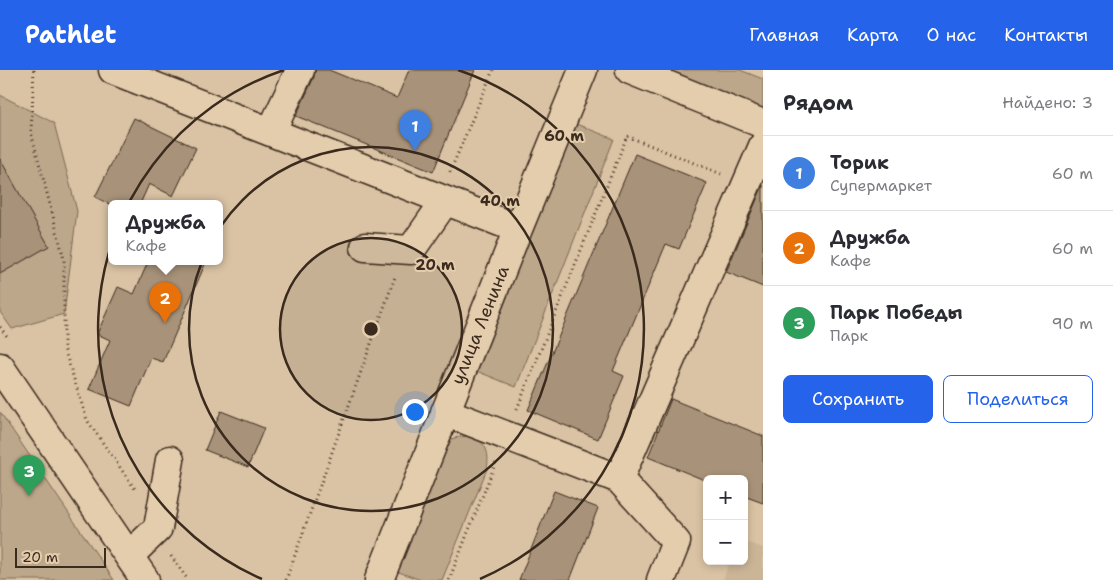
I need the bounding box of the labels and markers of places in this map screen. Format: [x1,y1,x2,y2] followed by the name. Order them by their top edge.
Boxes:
[399,110,431,151] pin: 1
[149,282,181,323] pin: 2
[362,320,380,338] centre of rings
[13,455,45,496] pin: 3

